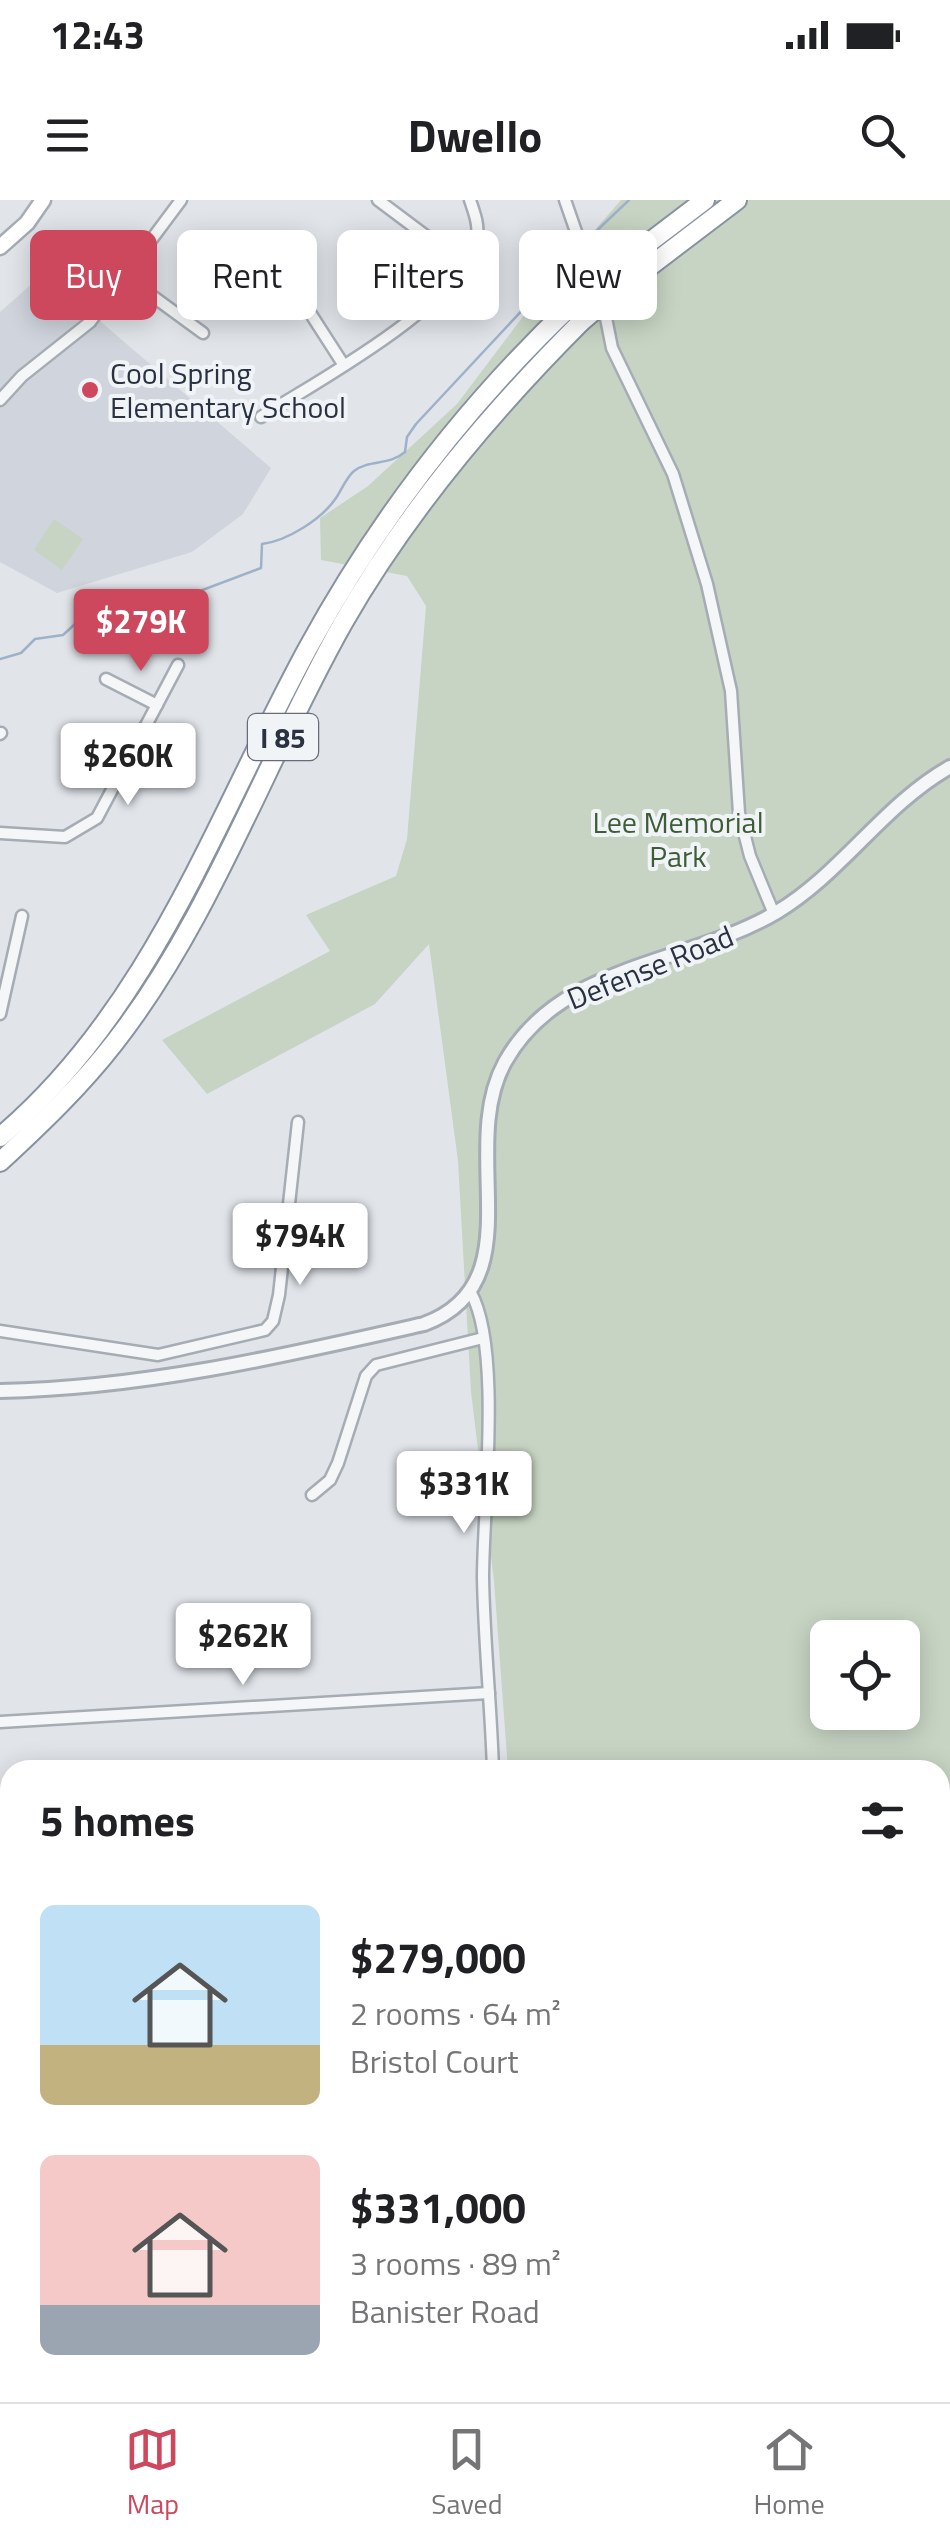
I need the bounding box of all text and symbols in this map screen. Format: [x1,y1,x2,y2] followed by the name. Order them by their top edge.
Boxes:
[50,6,145,64] text: 12:43
[408,101,542,169] text: Dwello
[40,108,95,163] icon: menu
[855,108,910,163] icon: search
[30,230,157,320] chip: Buy
[177,230,317,320] chip: Rent
[337,230,499,320] chip: Filters
[519,230,657,320] chip: New
[110,350,346,430] place label: Cool Spring Elementary School
[79,379,101,401] marker: Cool Spring Elementary School
[71,589,211,674] pin: $279K
[96,597,186,645] text: $279K
[248,714,318,760] road number: I 85
[58,723,198,808] pin: $260K
[83,731,173,779] text: $260K
[592,799,764,879] park label: Lee Memorial Park
[560,913,740,1021] street label: Defense Road
[230,1203,370,1288] pin: $794K
[255,1211,345,1259] text: $794K
[394,1451,534,1536] pin: $331K
[419,1459,509,1507] text: $331K
[173,1603,313,1688] pin: $262K
[198,1611,288,1659] text: $262K
[810,1620,920,1730] map controls
[810,1620,920,1730] button: locate
[40,1788,195,1852] text: 5 homes
[855,1793,910,1848] icon: filters
[350,1925,526,1989] text: $279,000
[120,1945,240,2065] icon: home
[350,1989,561,2037] text: 2 rooms · 64 m²
[350,2037,519,2085] text: Bristol Court
[350,2175,526,2239] text: $331,000
[120,2195,240,2315] icon: home
[350,2239,561,2287] text: 3 rooms · 89 m²
[350,2287,540,2335] text: Banister Road
[125,2422,180,2525] tab: Map
[431,2422,503,2525] tab: Saved
[753,2422,825,2525] tab: Home

